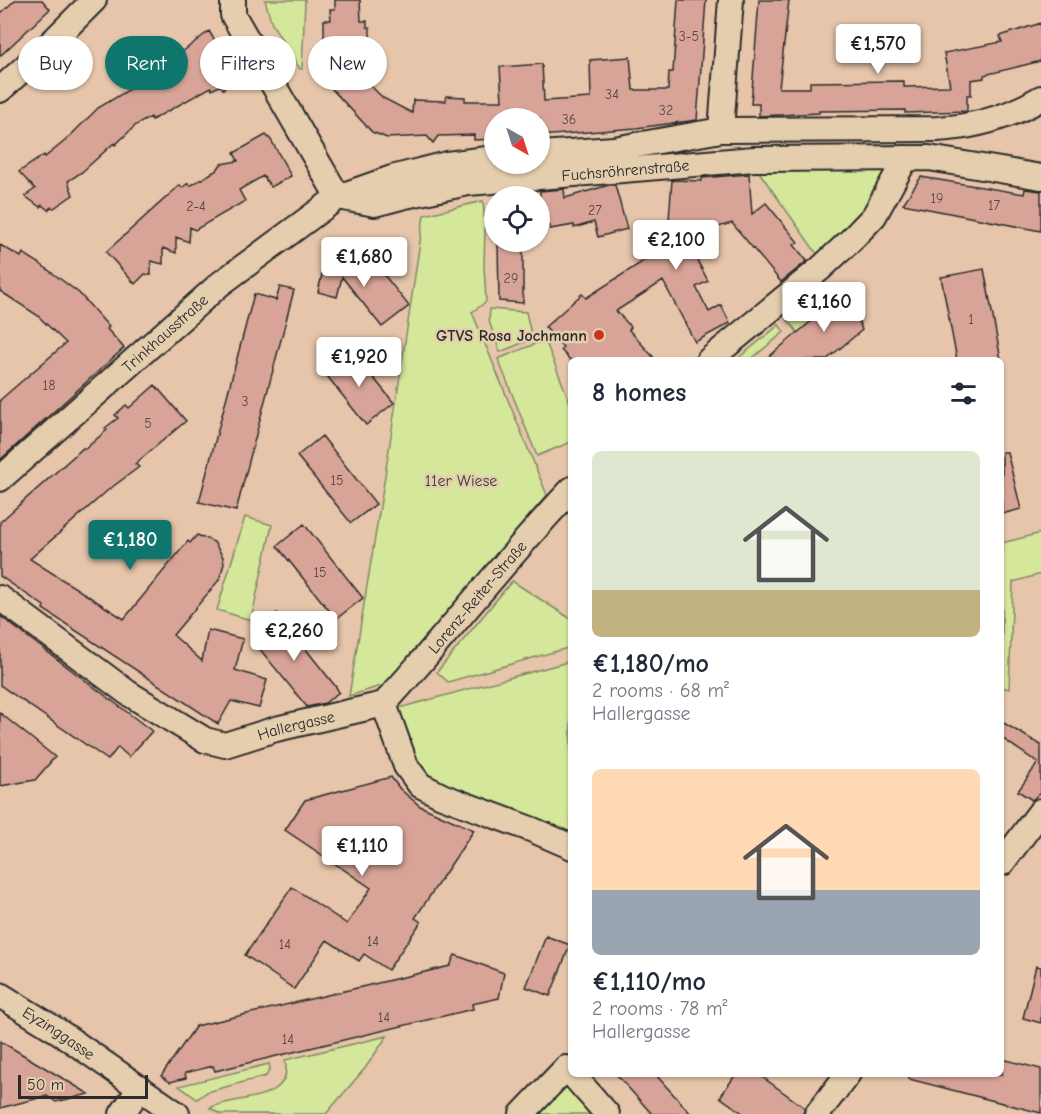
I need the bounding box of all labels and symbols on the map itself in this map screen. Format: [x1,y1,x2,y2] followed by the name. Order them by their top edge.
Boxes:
[829,24,927,75] pin: €1,570
[679,28,699,45] house number: 3-5
[605,86,619,103] house number: 34
[659,102,673,119] house number: 32
[484,108,550,174] north arrow
[562,111,576,128] house number: 36
[561,156,690,185] street label: Fuchsröhrenstraße
[931,190,943,207] house number: 19
[988,197,1000,214] house number: 17
[186,198,206,215] house number: 2-4
[588,202,602,219] house number: 27
[627,220,725,271] pin: €2,100
[315,237,413,288] pin: €1,680
[504,270,518,287] house number: 29
[775,282,873,333] pin: €1,160
[119,291,212,377] street label: Trinkhausstraße
[968,311,974,328] house number: 1
[436,327,587,345] place label: GTVS Rosa Jochmann
[592,328,606,342] marker: GTVS Rosa Jochmann
[310,337,408,388] pin: €1,920
[43,377,55,394] house number: 18
[241,393,249,410] house number: 3
[144,415,152,432] house number: 5
[330,472,344,489] house number: 15
[425,472,497,490] park label: 11er Wiese
[81,520,179,571] pin: €1,180
[425,537,531,657] street label: Lorenz-Reiter-Straße
[313,564,327,581] house number: 15
[245,611,343,662] pin: €2,260
[255,708,336,744] street label: Hallergasse
[313,826,411,877] pin: €1,110
[367,933,379,950] house number: 14
[279,936,291,953] house number: 14
[19,1003,98,1064] street label: Eyzinggasse
[378,1009,390,1026] house number: 14
[282,1031,294,1048] house number: 14
[18,1072,148,1100] scale bar

